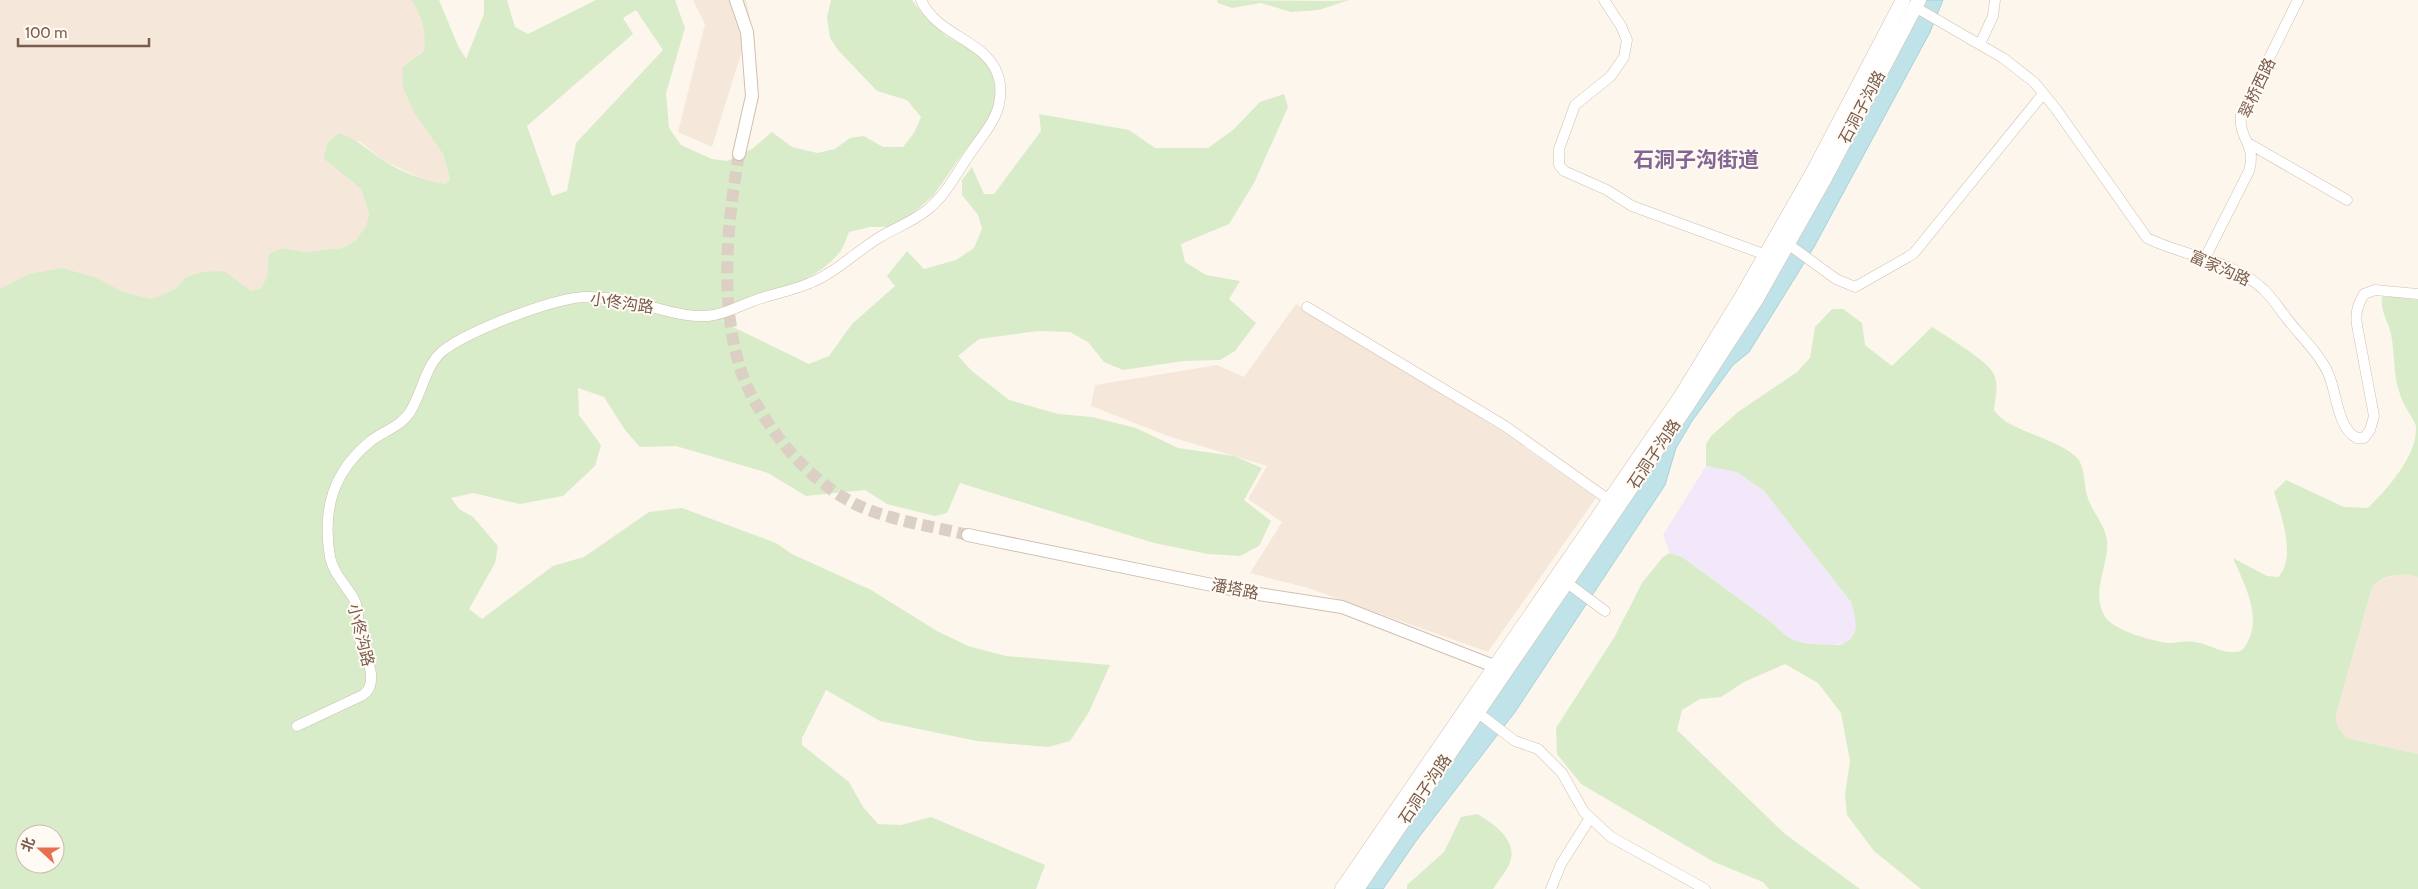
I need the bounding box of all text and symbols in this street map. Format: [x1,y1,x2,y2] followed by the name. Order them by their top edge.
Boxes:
[18,15,149,47] scale bar
[25,24,67,42] text: 100 m
[2235,55,2279,121] street label: 翠桥西路
[1835,67,1889,147] street label: 石洞子沟路
[1633,147,1759,172] district label: 石洞子沟街道
[2187,246,2253,290] street label: 富家沟路
[589,289,655,317] street label: 小佟沟路
[1624,416,1684,492] street label: 石洞子沟路
[1210,575,1260,603] street label: 潘塔路
[344,602,378,668] street label: 小佟沟路
[1395,751,1455,827] street label: 石洞子沟路
[15,824,65,874] north arrow
[17,835,39,854] text: 北

